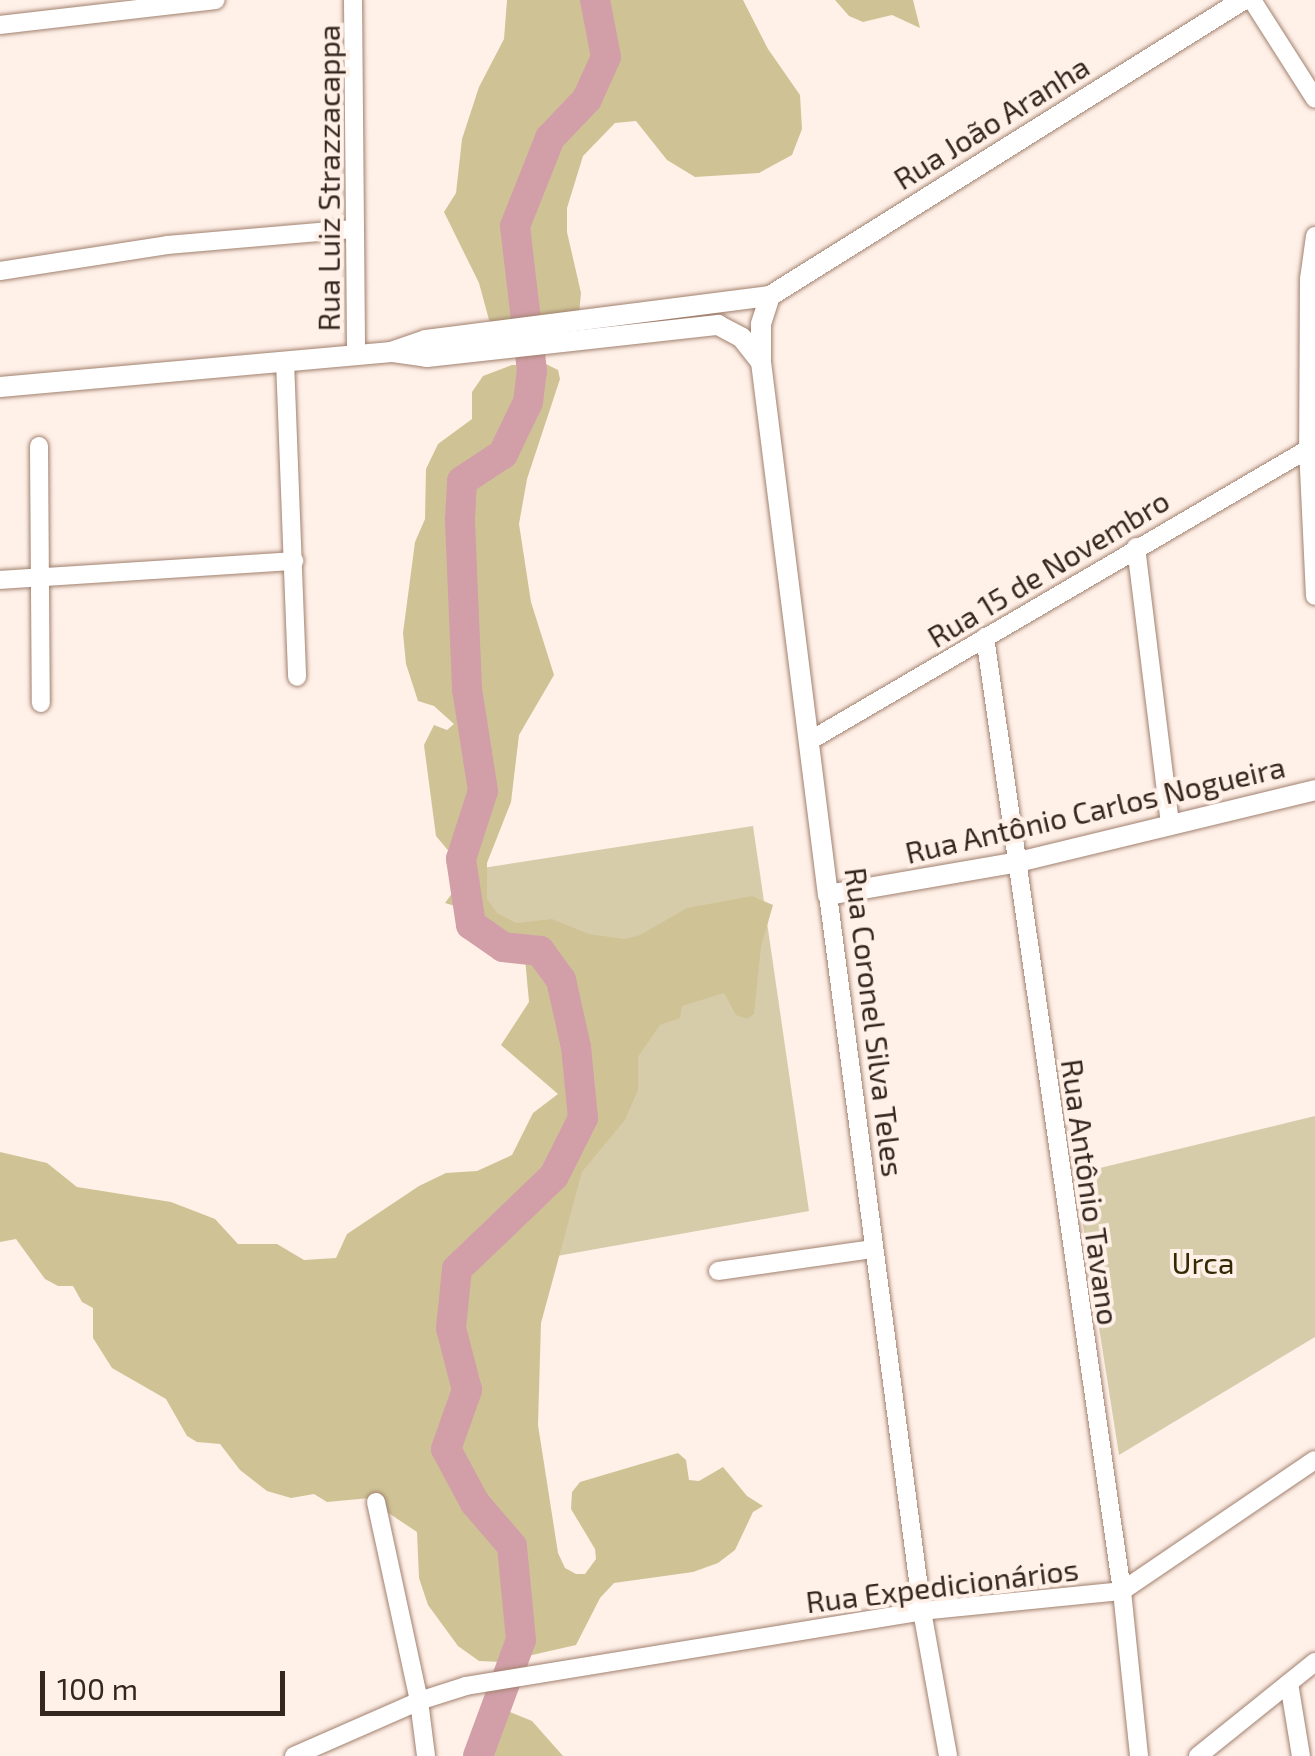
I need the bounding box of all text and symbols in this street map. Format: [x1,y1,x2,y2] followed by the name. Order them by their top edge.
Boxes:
[310,25,346,331] street label: Rua Luiz Strazzacappa
[886,47,1096,197] street label: Rua João Aranha
[921,482,1175,654] street label: Rua 15 de Novembro
[901,748,1289,870] street label: Rua Antônio Carlos Nogueira
[838,865,912,1179] street label: Rua Coronel Silva Teles
[1054,1056,1128,1328] street label: Rua Antônio Tavano
[1172,1244,1234,1280] park label: Urca
[804,1550,1080,1620] street label: Rua Expedicionários
[45,1651,290,1713] scale bar
[57,1670,138,1706] text: 100 m

